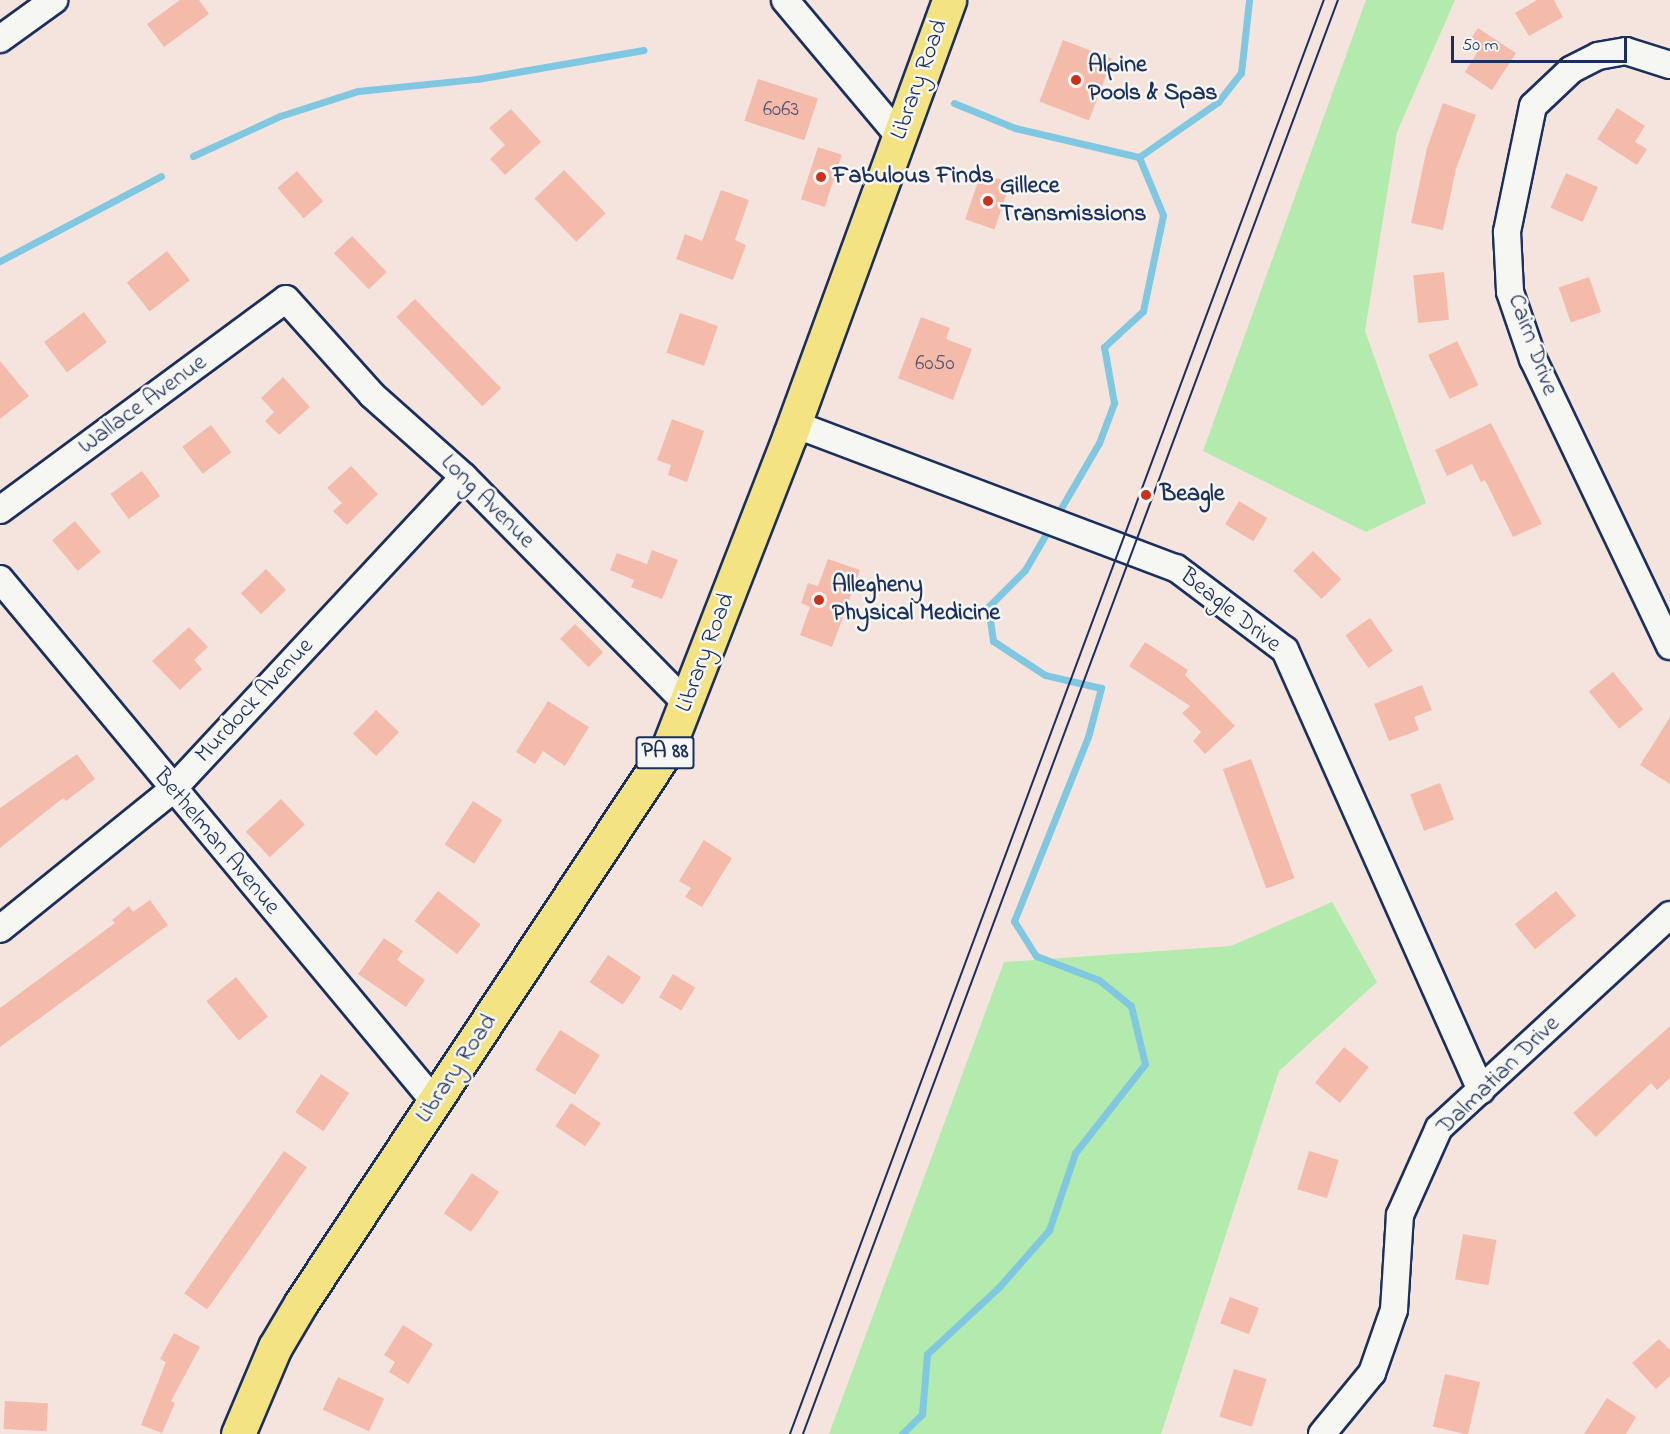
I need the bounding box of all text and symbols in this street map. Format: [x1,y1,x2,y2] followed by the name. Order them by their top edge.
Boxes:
[885,16,955,144] street label: Library Road
[1454,24,1630,62] scale bar
[1462,33,1499,59] text: 50 m
[1088,52,1218,108] place label: Alpine Pools & Spas
[1069,73,1083,87] marker: Alpine Pools & Spas
[763,97,799,123] house number: 6063
[833,163,994,191] place label: Fabulous Finds
[814,170,828,184] marker: Fabulous Finds
[1000,173,1146,229] place label: Gillece Transmissions
[981,194,995,208] marker: Gillece Transmissions
[1500,290,1564,400] street label: Cairn Drive
[73,349,213,461] street label: Wallace Avenue
[915,351,955,377] house number: 6050
[434,449,540,555] street label: Long Avenue
[1160,481,1224,509] place label: Beagle
[1137,486,1155,504] marker: Beagle
[1174,563,1286,659] street label: Beagle Drive
[832,572,1000,628] place label: Allegheny Physical Medicine
[670,589,742,717] street label: Library Road
[810,591,828,609] marker: Allegheny Physical Medicine
[190,632,320,770] street label: Murdock Avenue
[635,734,695,772] road number: PA 88
[146,763,286,921] street label: Bethelman Avenue
[410,1009,504,1129] street label: Library Road
[1432,1010,1566,1142] street label: Dalmatian Drive

